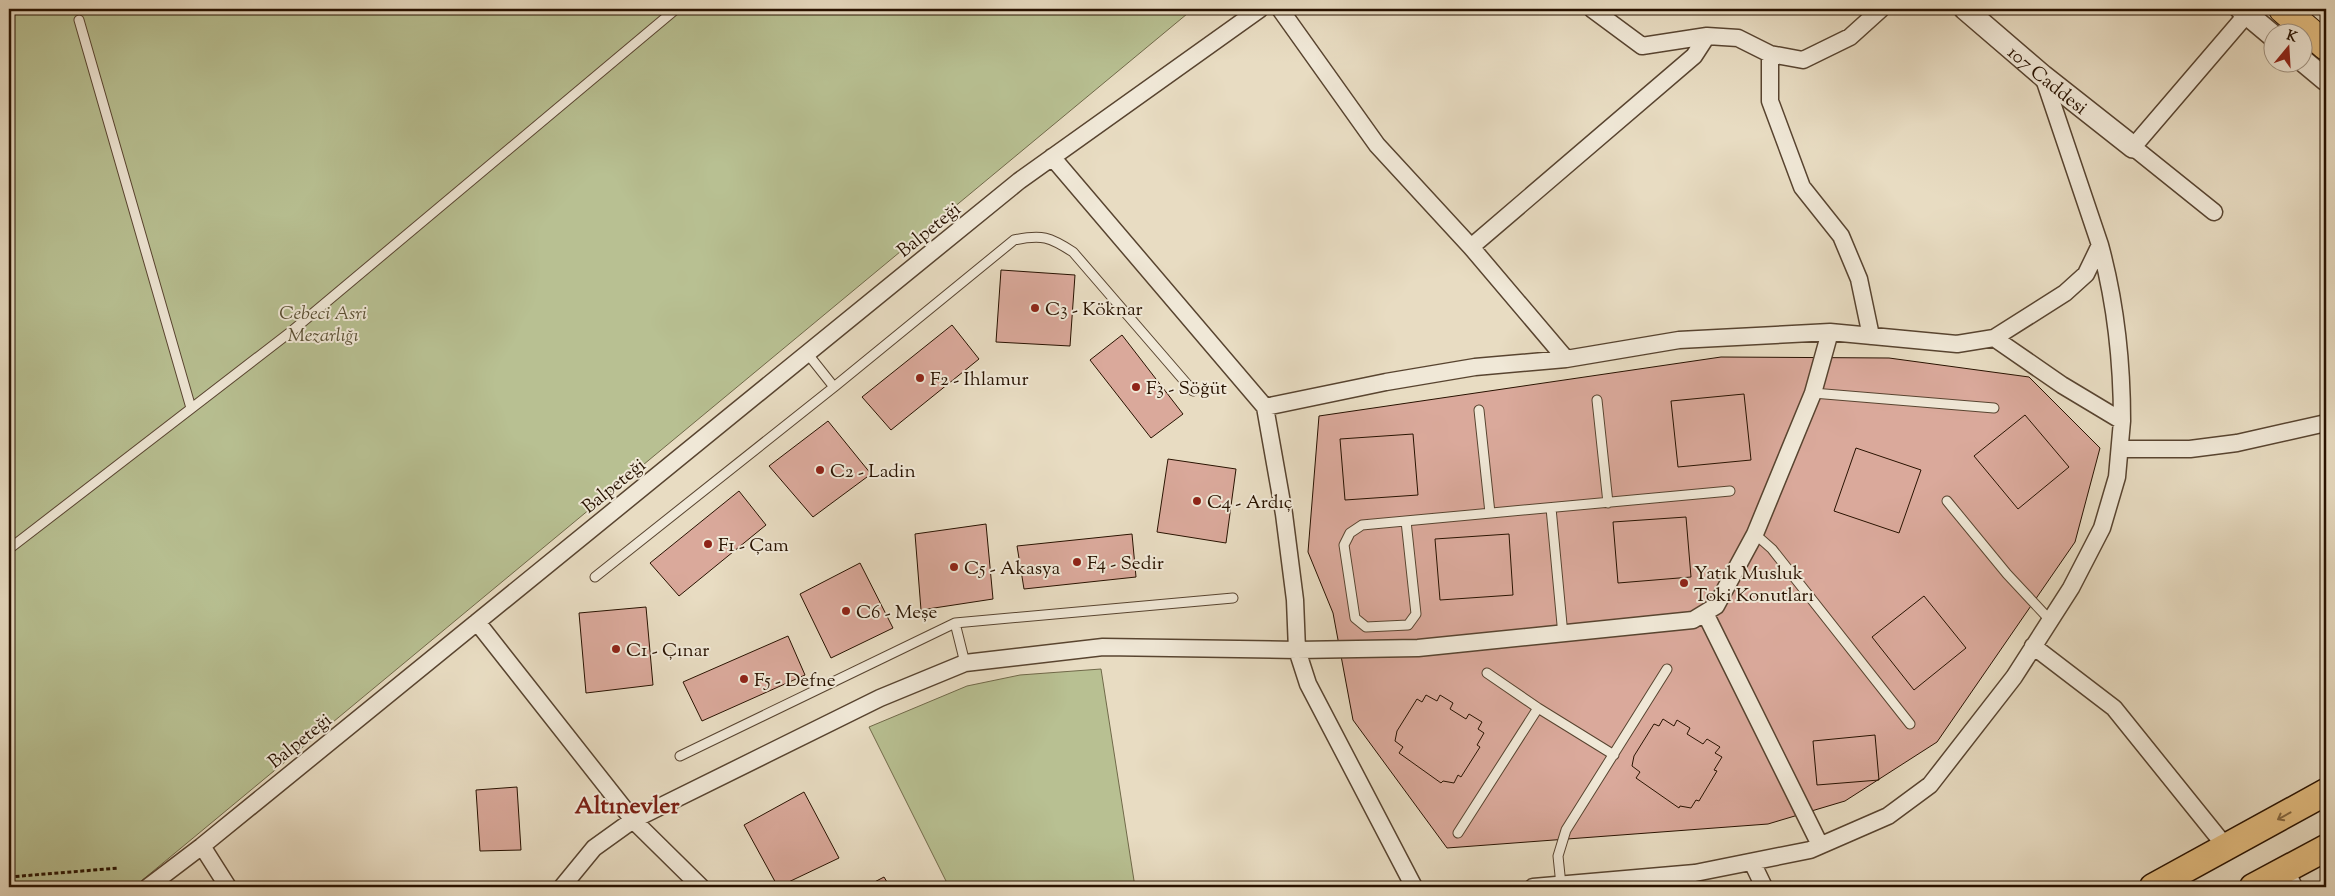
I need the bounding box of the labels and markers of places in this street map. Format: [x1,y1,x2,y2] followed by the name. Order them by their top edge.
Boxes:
[1045,297,1143,324] place label: C3 - Köknar
[1029,302,1041,314] marker: C3 - Köknar
[930,367,1029,394] place label: F2 - Ihlamur
[914,372,926,384] marker: F2 - Ihlamur
[1146,376,1227,403] place label: F3 - Söğüt
[1130,381,1142,393] marker: F3 - Söğüt
[830,459,916,486] place label: C2 - Ladin
[814,464,826,476] marker: C2 - Ladin
[1207,490,1293,517] place label: C4 - Ardıç
[1191,495,1203,507] marker: C4 - Ardıç
[718,533,789,560] place label: F1 - Çam
[702,538,714,550] marker: F1 - Çam
[1087,551,1164,578] place label: F4 - Sedir
[964,556,1061,583] place label: C5 - Akasya
[1071,556,1083,568] marker: F4 - Sedir
[948,561,960,573] marker: C5 - Akasya
[1694,561,1814,610] place label: Yatık Musluk Toki Konutları
[1678,577,1690,589] marker: Yatık Musluk Toki Konutları
[856,600,938,627] place label: C6 - Meşe
[840,605,852,617] marker: C6 - Meşe
[626,638,709,665] place label: C1 - Çınar
[610,643,622,655] marker: C1 - Çınar
[754,668,836,695] place label: F5 - Defne
[738,673,750,685] marker: F5 - Defne

